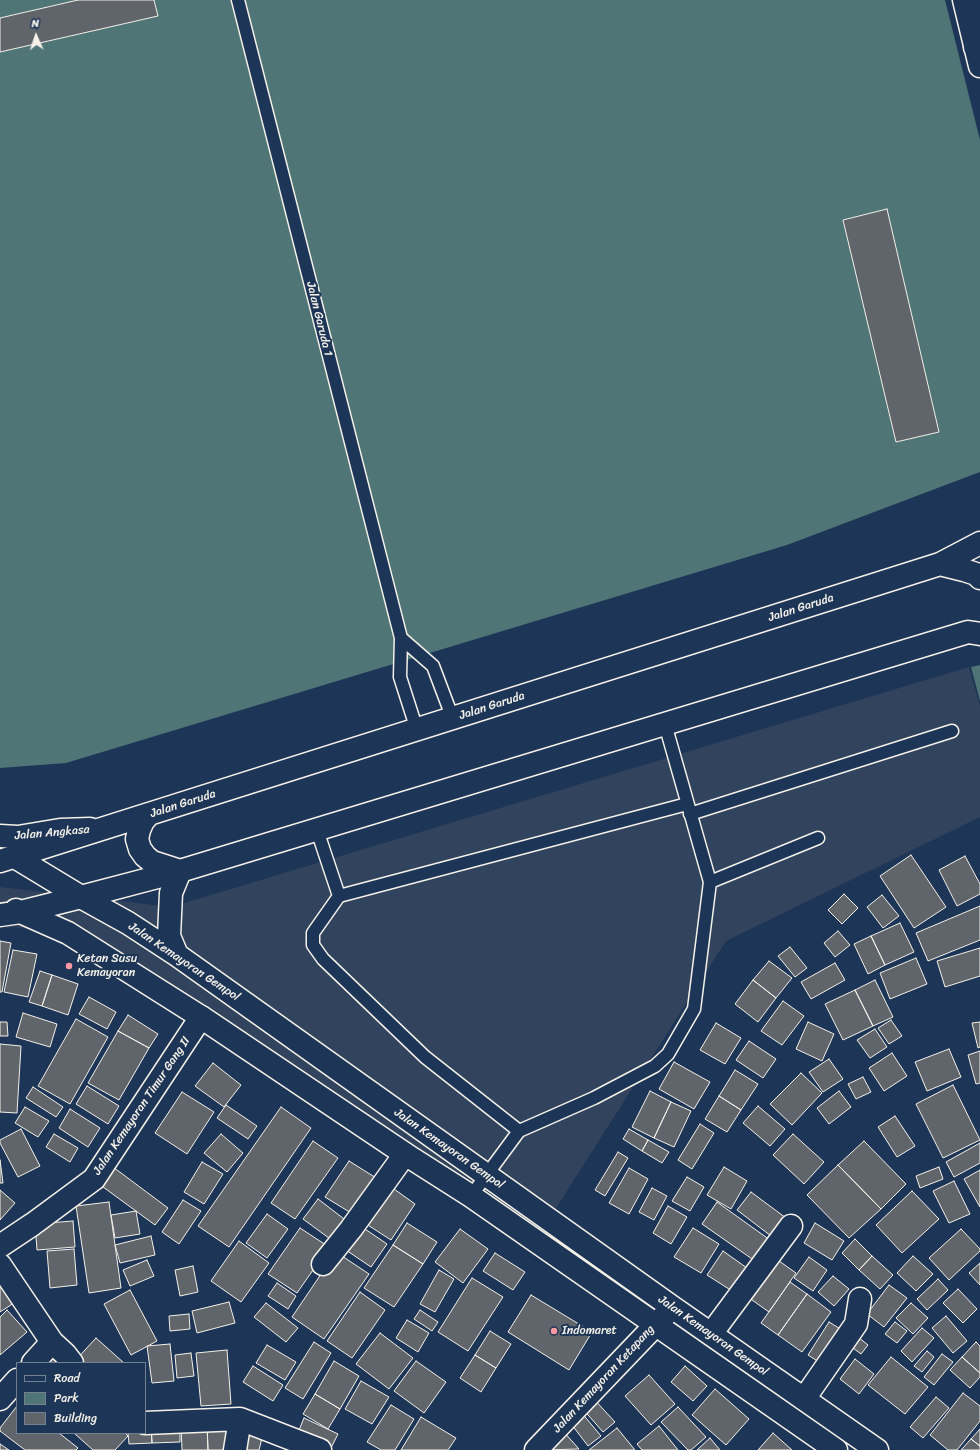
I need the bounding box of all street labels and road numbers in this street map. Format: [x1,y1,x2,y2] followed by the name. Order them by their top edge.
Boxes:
[303,280,335,358] street label: Jalan Garuda 1
[766,591,836,625] street label: Jalan Garuda
[457,689,527,723] street label: Jalan Garuda
[148,787,218,821] street label: Jalan Garuda
[14,823,90,843] street label: Jalan Angkasa
[126,919,242,1005] street label: Jalan Kemayoran Gempol
[90,1034,194,1178] street label: Jalan Kemayoran Timur Gang II
[391,1106,507,1192] street label: Jalan Kemayoran Gempol
[655,1293,771,1379] street label: Jalan Kemayoran Gempol
[550,1322,658,1436] street label: Jalan Kemayoran Ketapang

